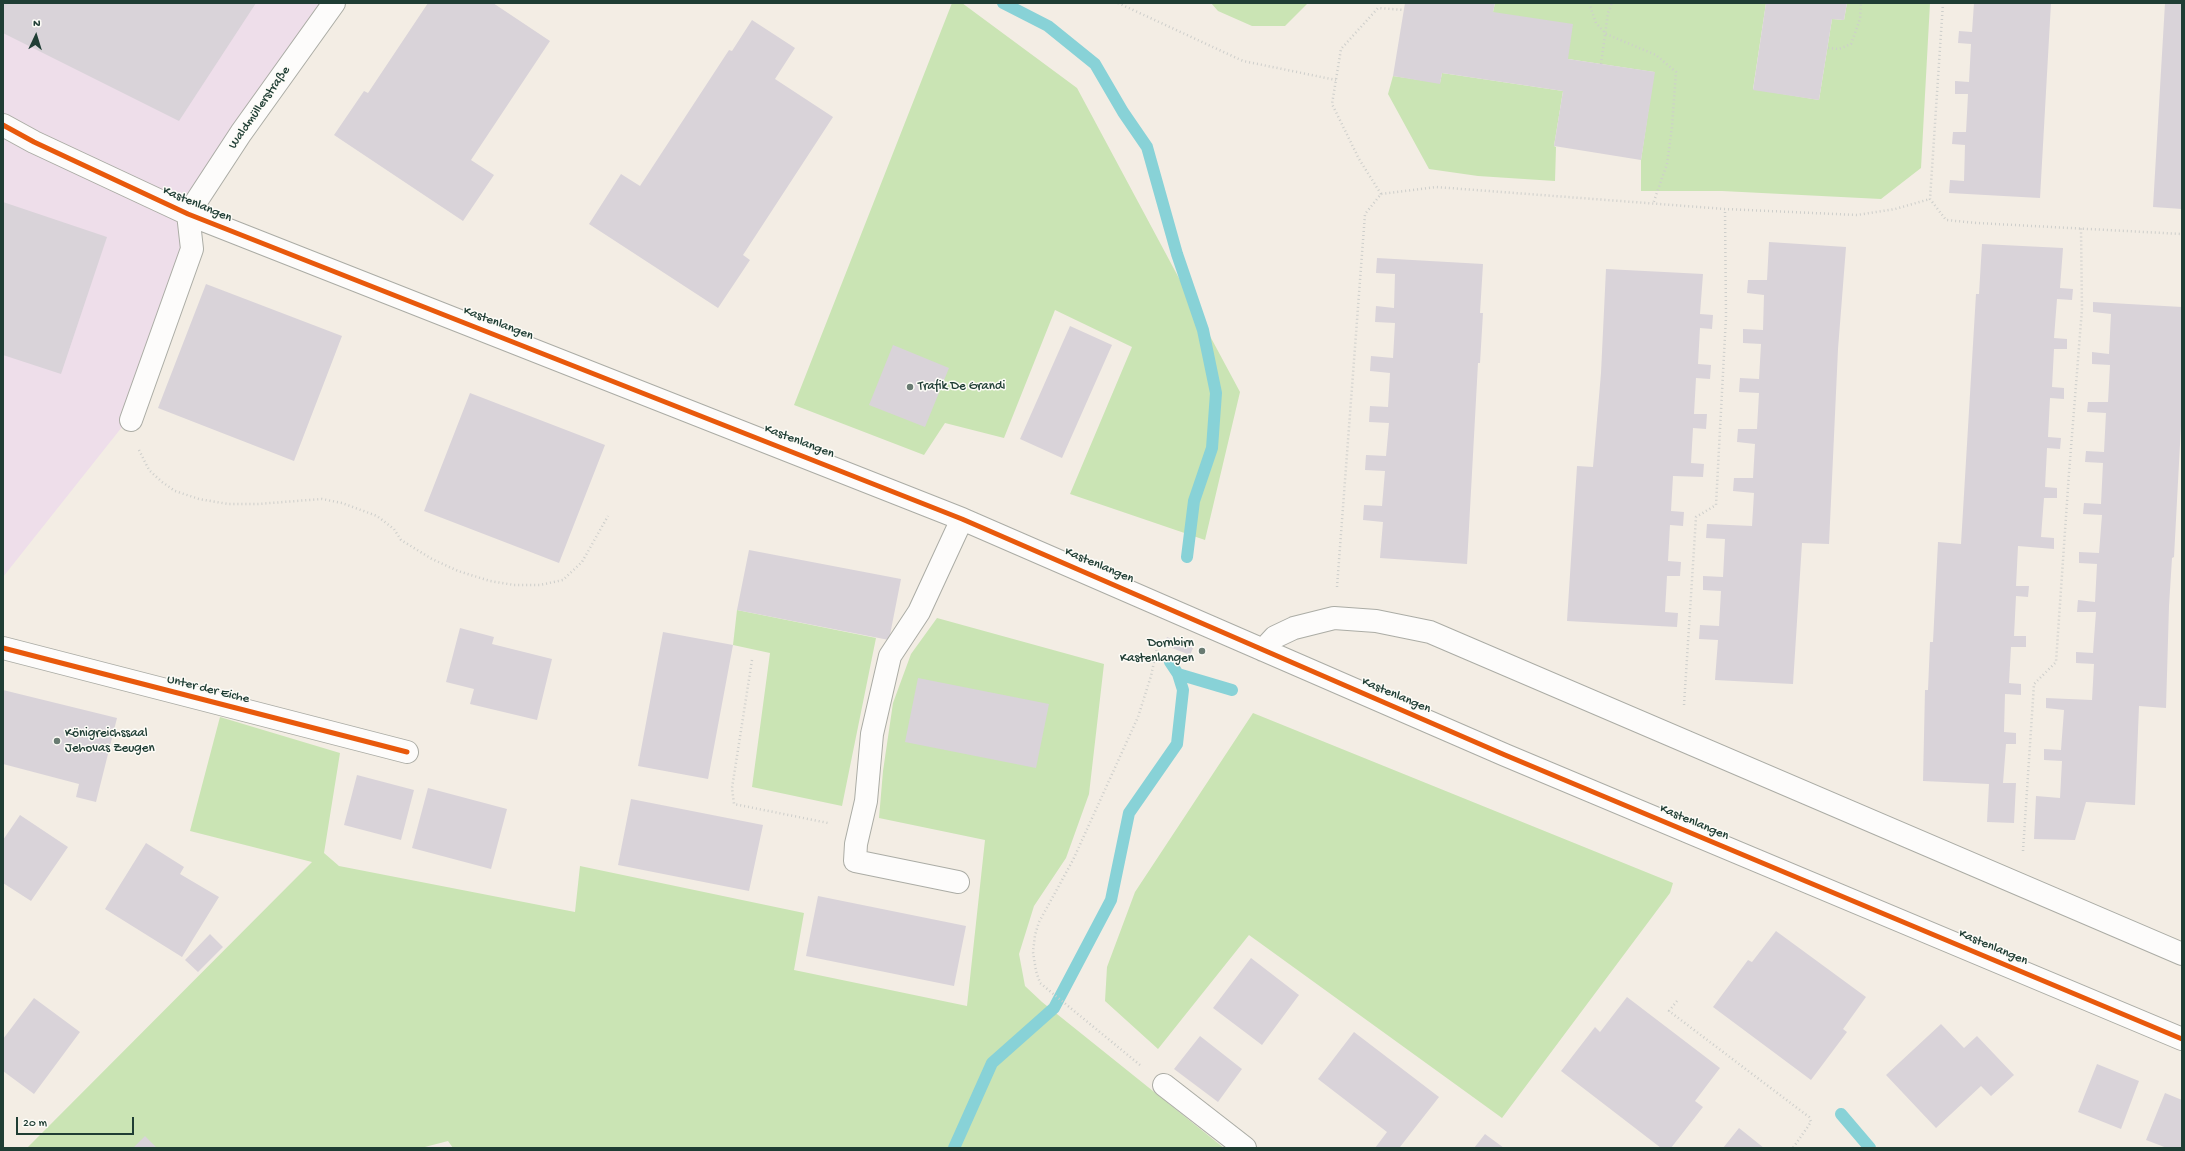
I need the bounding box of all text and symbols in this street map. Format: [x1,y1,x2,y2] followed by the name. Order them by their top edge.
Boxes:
[16,16,56,56] north arrow
[33,18,41,30] text: N
[226,64,294,152] street label: Waldmüllerstraße
[160,183,234,227] street label: Kastenlangen
[461,303,535,345] street label: Kastenlangen
[918,379,1005,395] place label: Trafik De Grandi
[905,382,915,392] marker: Trafik De Grandi
[762,421,836,463] street label: Kastenlangen
[1062,544,1136,588] street label: Kastenlangen
[1120,636,1194,667] place label: Dornbirn Kastenlangen
[1197,646,1207,656] marker: Dornbirn Kastenlangen
[165,672,251,708] street label: Unter der Eiche
[1359,674,1433,718] street label: Kastenlangen
[65,726,155,757] place label: Königreichssaal Jehovas Zeugen
[52,736,62,746] marker: Königreichssaal Jehovas Zeugen
[1657,801,1731,845] street label: Kastenlangen
[1956,926,2030,970] street label: Kastenlangen
[18,1109,136,1135] scale bar
[23,1117,47,1131] text: 20 m

